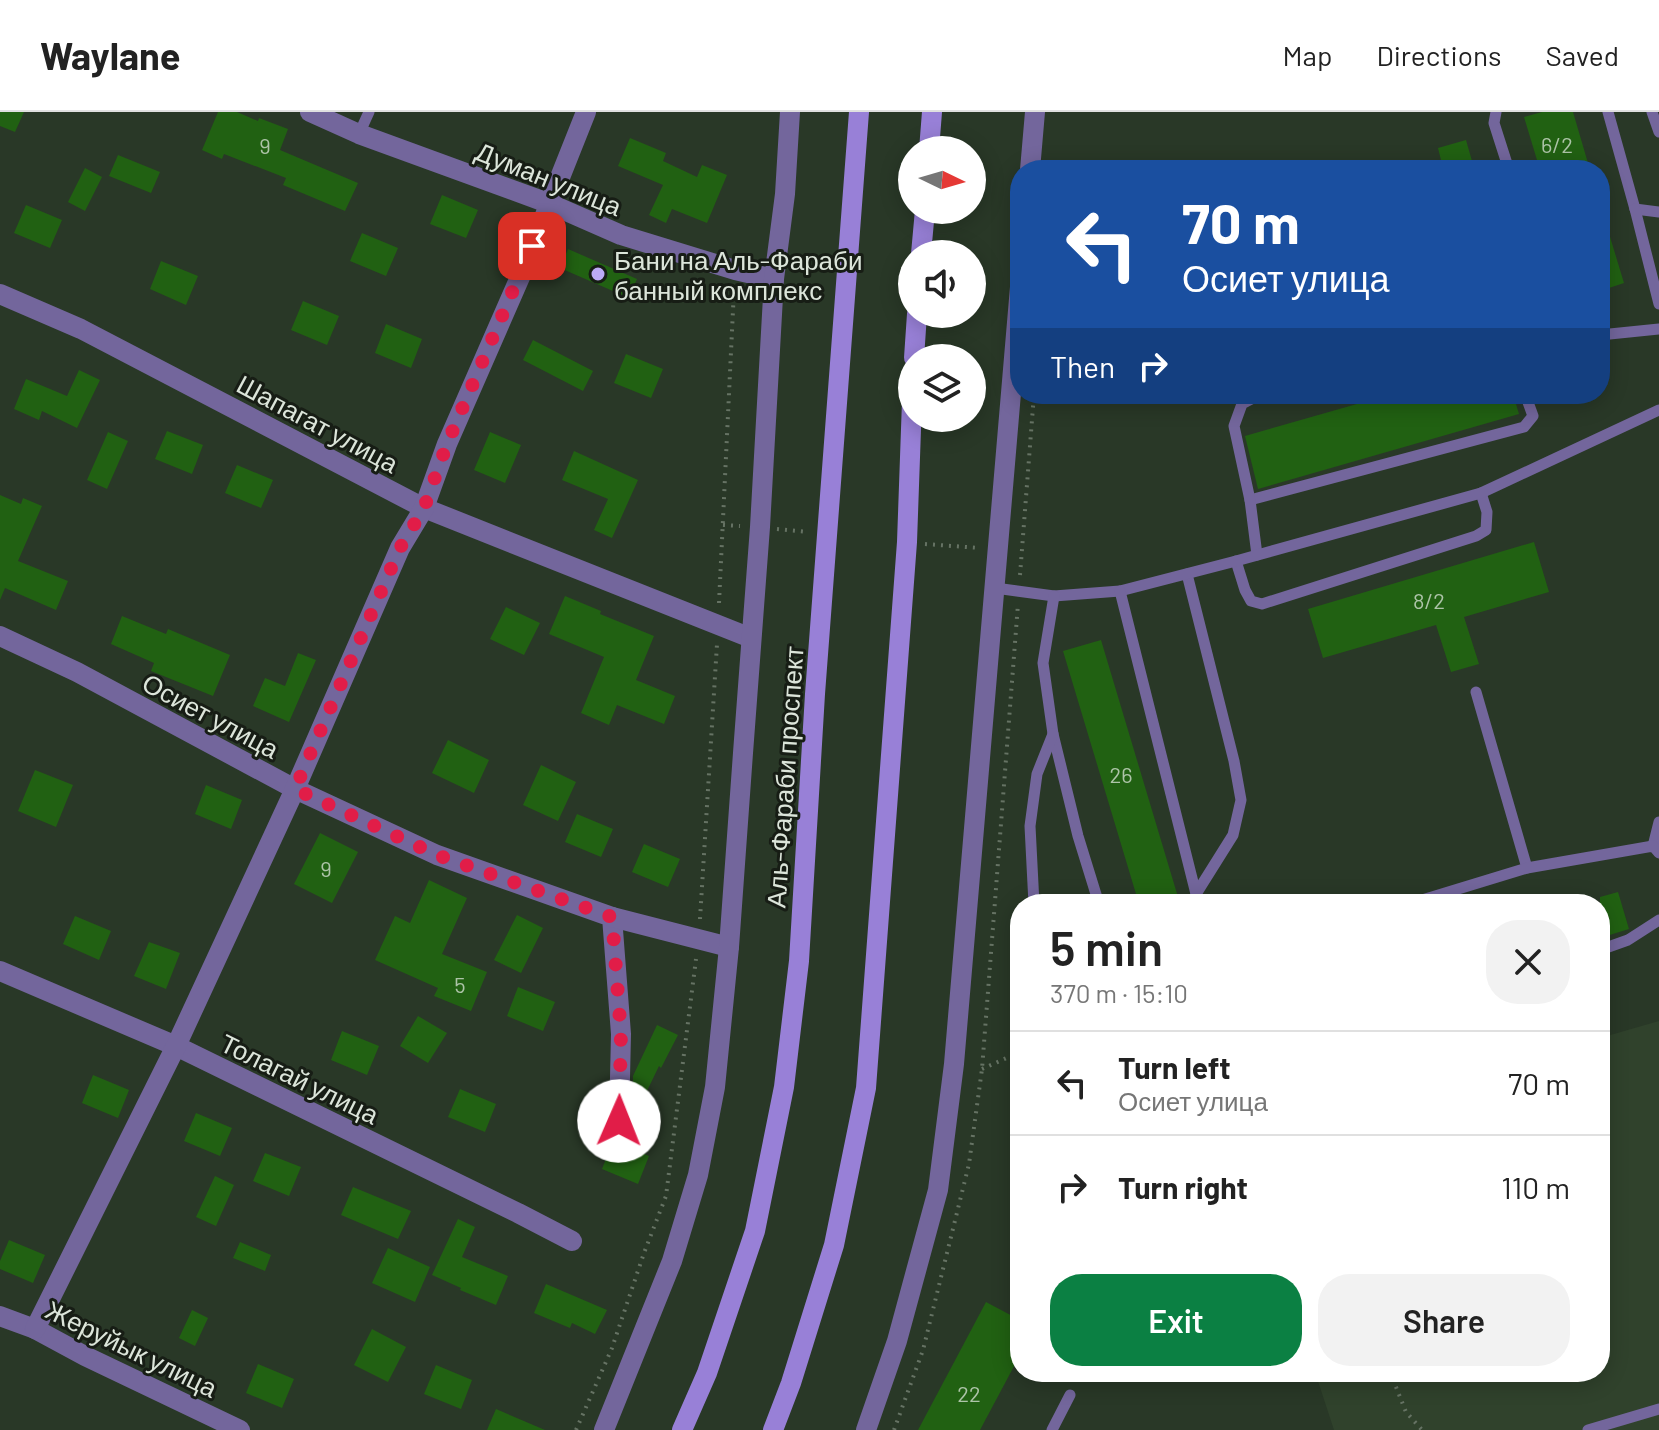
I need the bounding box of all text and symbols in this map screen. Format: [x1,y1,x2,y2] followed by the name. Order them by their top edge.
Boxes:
[40,32,181,78] text: Waylane
[1283,38,1332,72] text: Map
[1376,38,1502,72] text: Directions
[1546,38,1619,72] text: Saved
[1541,131,1573,157] house number: 6/2
[259,132,271,158] house number: 9
[472,135,627,221] street label: Думан улица
[898,136,986,224] north arrow
[898,136,986,432] map controls
[1182,188,1300,255] text: 70 m
[1050,192,1154,296] icon: left
[498,212,566,280] pin
[510,224,554,268] icon: arrive
[898,240,986,328] button: sound
[614,244,863,305] place label: Бани на Аль-Фараби банный комплекс
[1182,256,1390,299] text: Осиет улица
[589,265,607,283] marker: Бани на Аль-Фараби банный комплекс
[898,344,986,432] button: layers
[1131,344,1175,388] icon: right
[1050,348,1115,384] text: Then
[232,367,404,479] street label: Шапагат улица
[1413,587,1445,613] house number: 8/2
[759,645,809,909] street label: Аль-Фараби проспект
[138,666,285,764] street label: Осиет улица
[1109,761,1133,787] house number: 26
[320,855,332,881] house number: 9
[1050,918,1163,976] text: 5 min
[1486,920,1570,1004] button: close
[454,971,466,997] house number: 5
[1050,977,1188,1008] text: 370 m · 15:10
[216,1026,385,1130] street label: Толагай улица
[1118,1049,1231,1085] text: Turn left
[1050,1061,1094,1105] icon: left
[1508,1065,1570,1101] text: 70 m
[577,1079,661,1163] position arrow
[1118,1085,1268,1116] text: Осиет улица
[1050,1165,1094,1209] icon: right
[1118,1169,1248,1205] text: Turn right
[1501,1169,1570,1205] text: 110 m
[1050,1274,1302,1366] button: Exit
[1318,1274,1570,1366] button: Share
[41,1293,223,1403] street label: Жеруйык улица
[957,1380,981,1406] house number: 22

